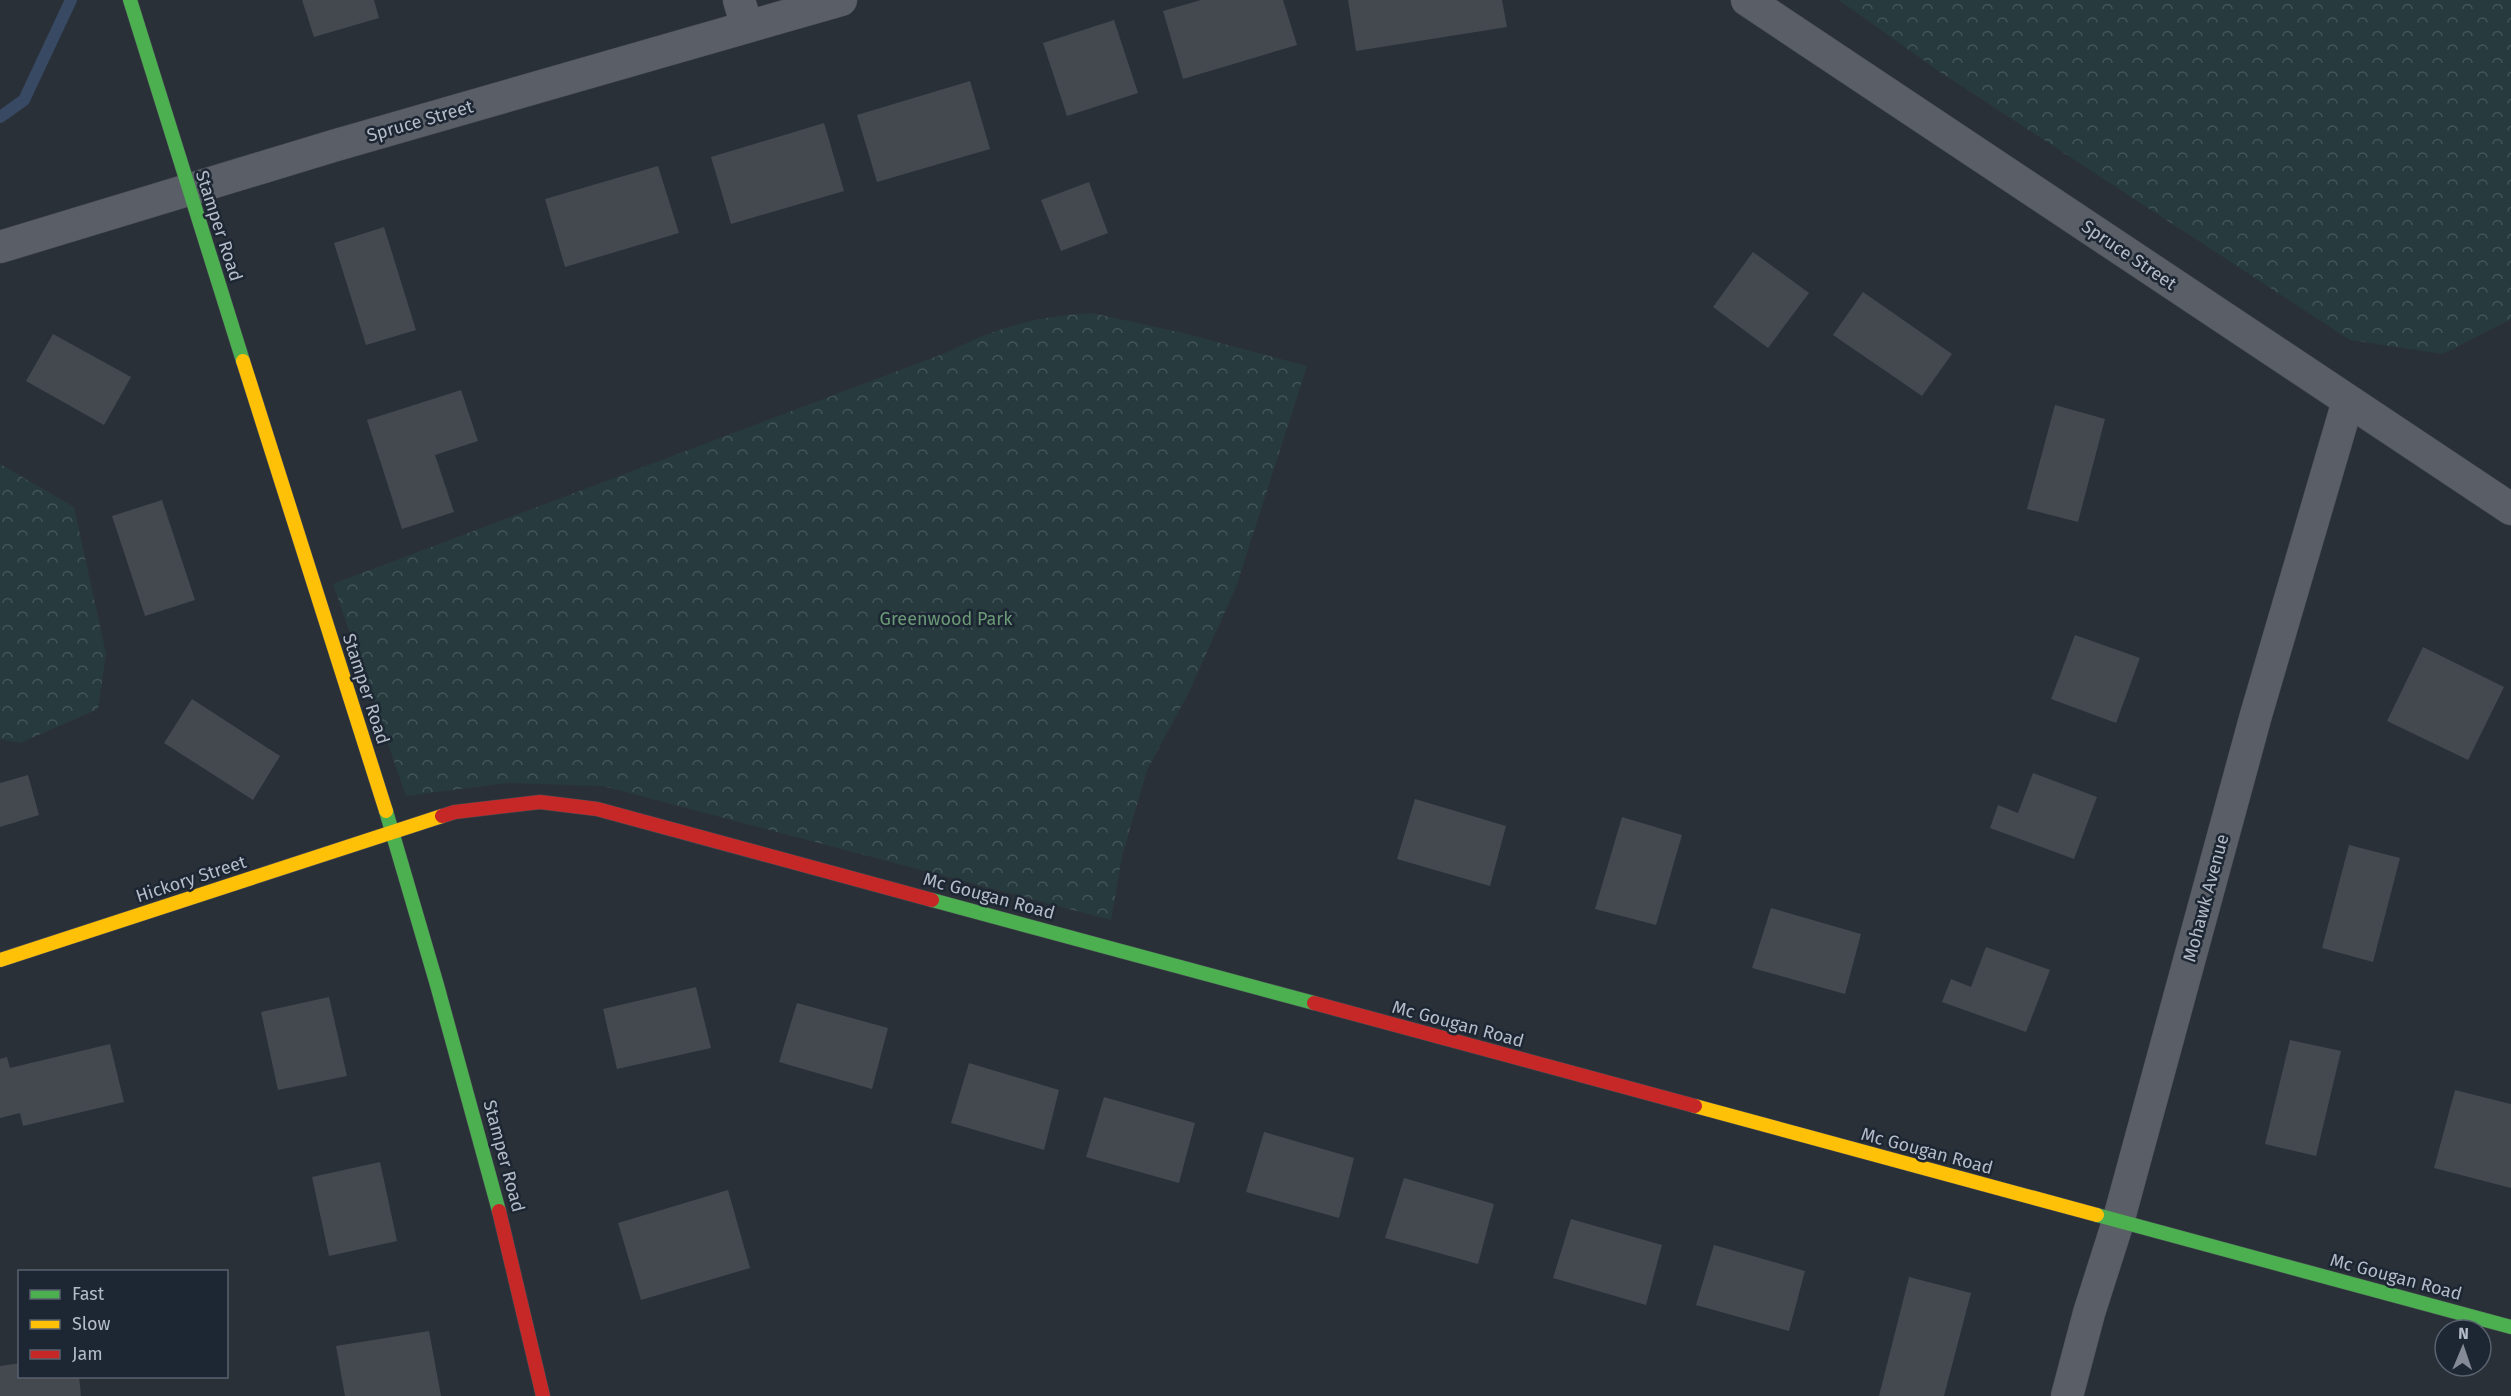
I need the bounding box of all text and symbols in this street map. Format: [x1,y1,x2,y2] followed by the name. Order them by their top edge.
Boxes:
[364,95,476,147] street label: Spruce Street
[191,168,247,284] street label: Stamper Road
[2077,215,2181,295] street label: Spruce Street
[880,608,1013,630] park label: Greenwood Park
[338,631,394,747] street label: Stamper Road
[2178,832,2234,964] street label: Mohawk Avenue
[133,851,250,907] street label: Hickory Street
[921,868,1057,924] street label: Mc Gougan Road
[1390,996,1526,1052] street label: Mc Gougan Road
[478,1098,530,1214] street label: Stamper Road
[1859,1123,1995,1179] street label: Mc Gougan Road
[2328,1249,2464,1305] street label: Mc Gougan Road
[18,1270,228,1378] legend
[72,1283,105,1305] text: Fast
[72,1313,111,1335] text: Slow
[2433,1318,2493,1378] north arrow
[2458,1324,2469,1343] text: N
[72,1343,103,1365] text: Jam

